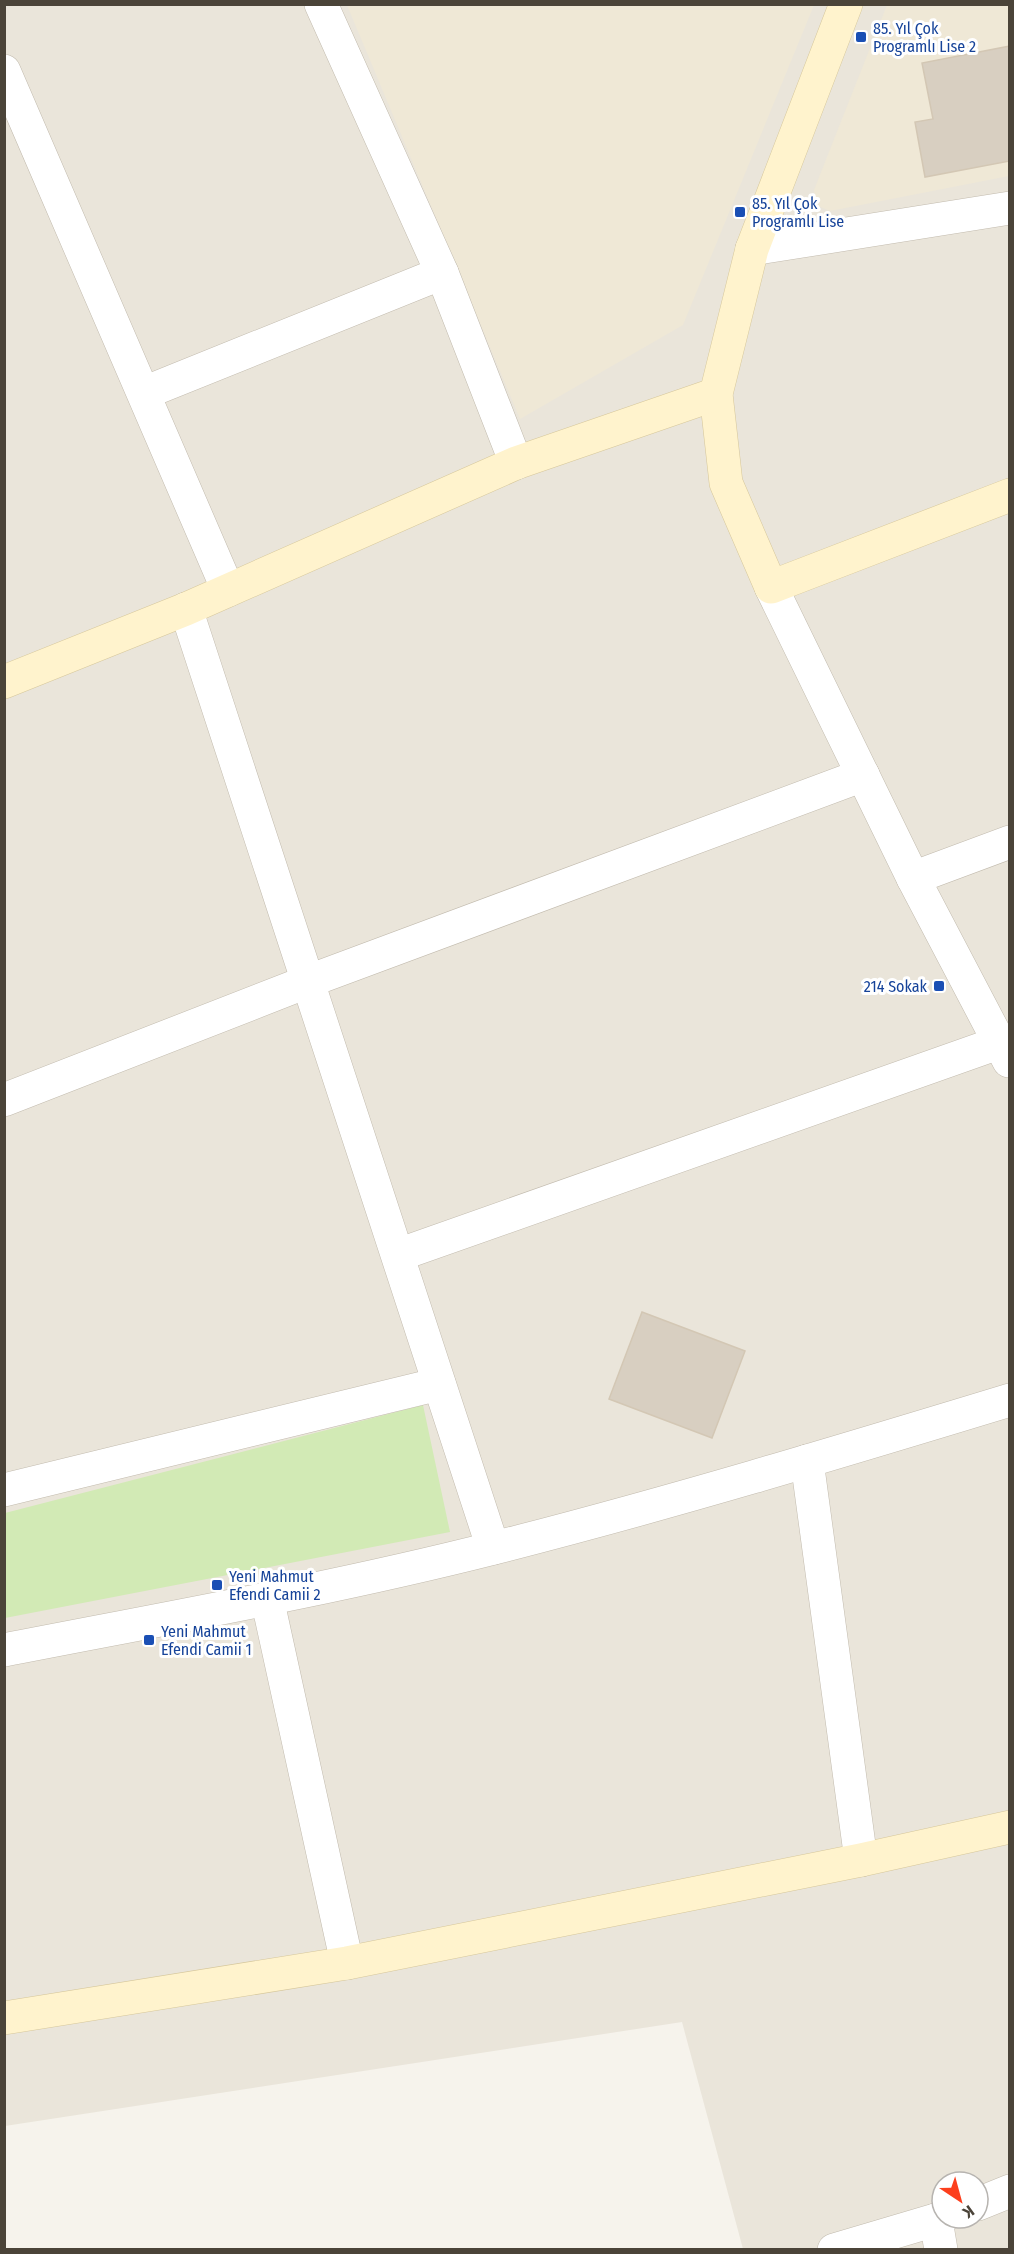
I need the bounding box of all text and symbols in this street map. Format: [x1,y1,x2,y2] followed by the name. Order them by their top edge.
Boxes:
[873,19,976,56] place label: 85. Yıl Çok Programlı Lise 2
[854,30,868,44] marker: 85. Yıl Çok Programlı Lise 2
[752,194,844,231] place label: 85. Yıl Çok Programlı Lise
[733,205,747,219] marker: 85. Yıl Çok Programlı Lise
[864,977,928,996] place label: 214 Sokak
[932,979,946,993] marker: 214 Sokak
[229,1567,321,1604] place label: Yeni Mahmut Efendi Camii 2
[210,1578,224,1592] marker: Yeni Mahmut Efendi Camii 2
[161,1622,252,1659] place label: Yeni Mahmut Efendi Camii 1
[142,1633,156,1647] marker: Yeni Mahmut Efendi Camii 1
[930,2170,990,2230] north arrow
[959,2201,978,2223] text: K

